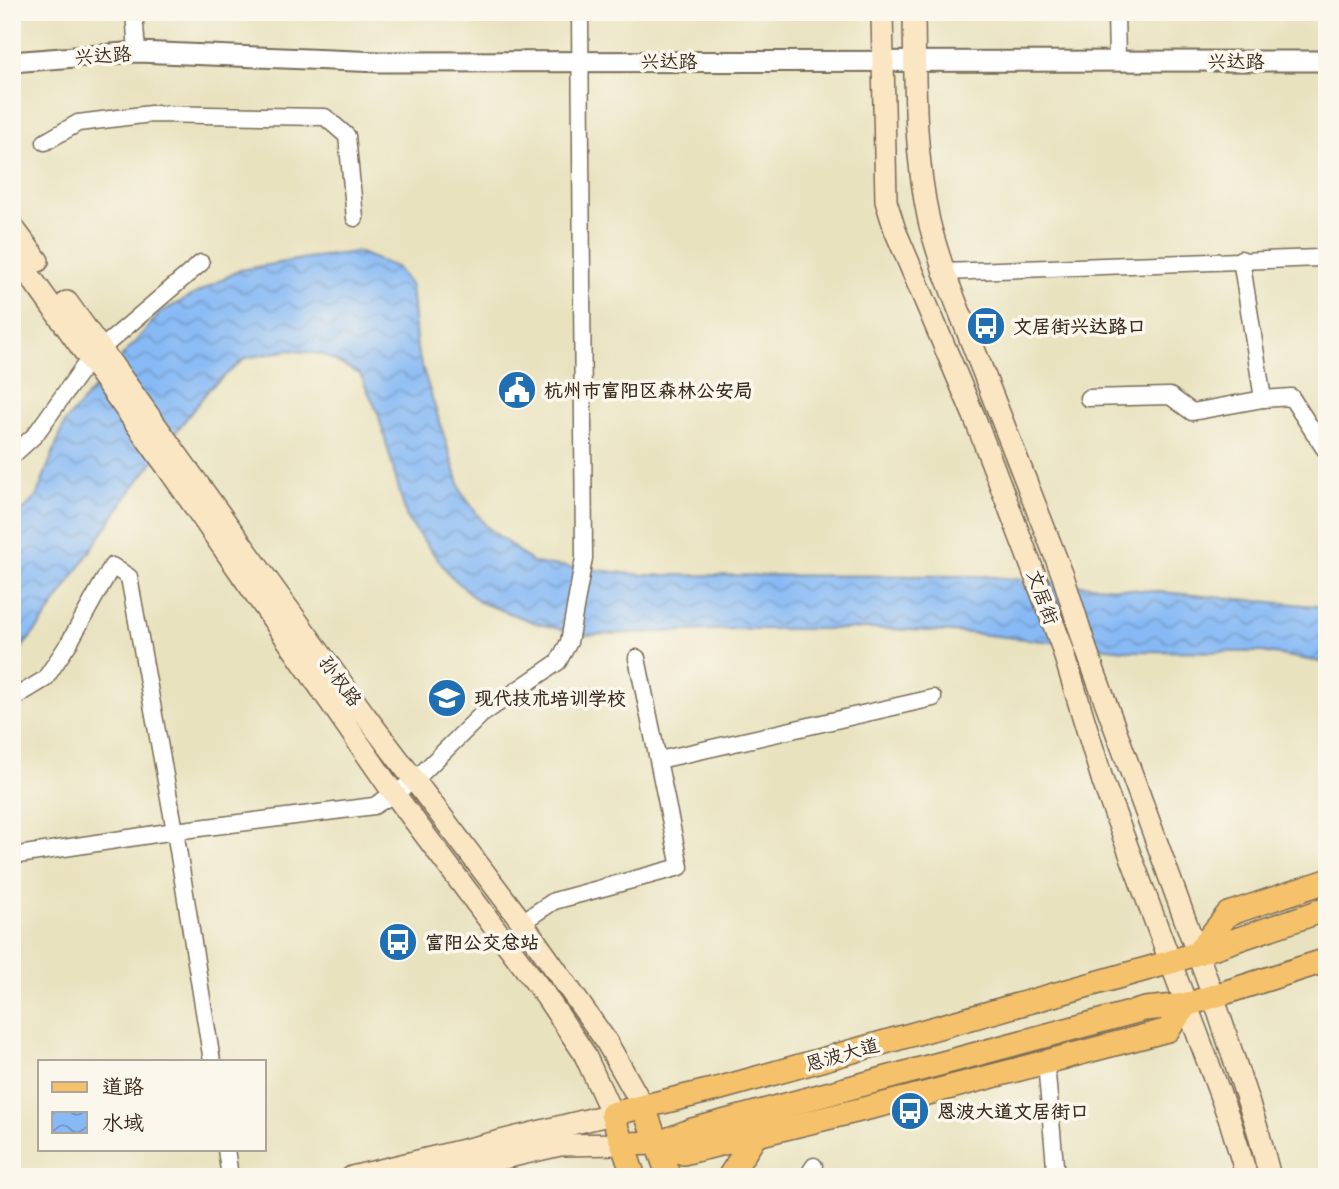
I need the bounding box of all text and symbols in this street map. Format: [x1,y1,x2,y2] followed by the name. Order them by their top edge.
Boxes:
[74,38,132,70] street label: 兴达路
[640,46,698,74] street label: 兴达路
[1207,46,1265,74] street label: 兴达路
[965,305,1007,347] bus stop icon: 文居街兴达路口
[1013,311,1146,339] place label: 文居街兴达路口
[496,369,538,411] public building icon: 杭州市富阳区森林公安局
[544,375,753,403] place label: 杭州市富阳区森林公安局
[1021,565,1067,628] street label: 文居街
[314,649,370,712] street label: 孙权路
[426,677,468,719] school or university icon: 现代技术培训学校
[474,683,626,711] place label: 现代技术培训学校
[377,921,419,963] bus stop icon: 富阳公交总站
[425,927,539,955] place label: 富阳公交总站
[801,1029,882,1077] street label: 恩波大道
[38,1060,266,1150] legend
[102,1069,144,1101] text: 道路
[889,1090,931,1132] bus stop icon: 恩波大道文居街口
[937,1096,1089,1124] place label: 恩波大道文居街口
[102,1105,144,1137] text: 水域

